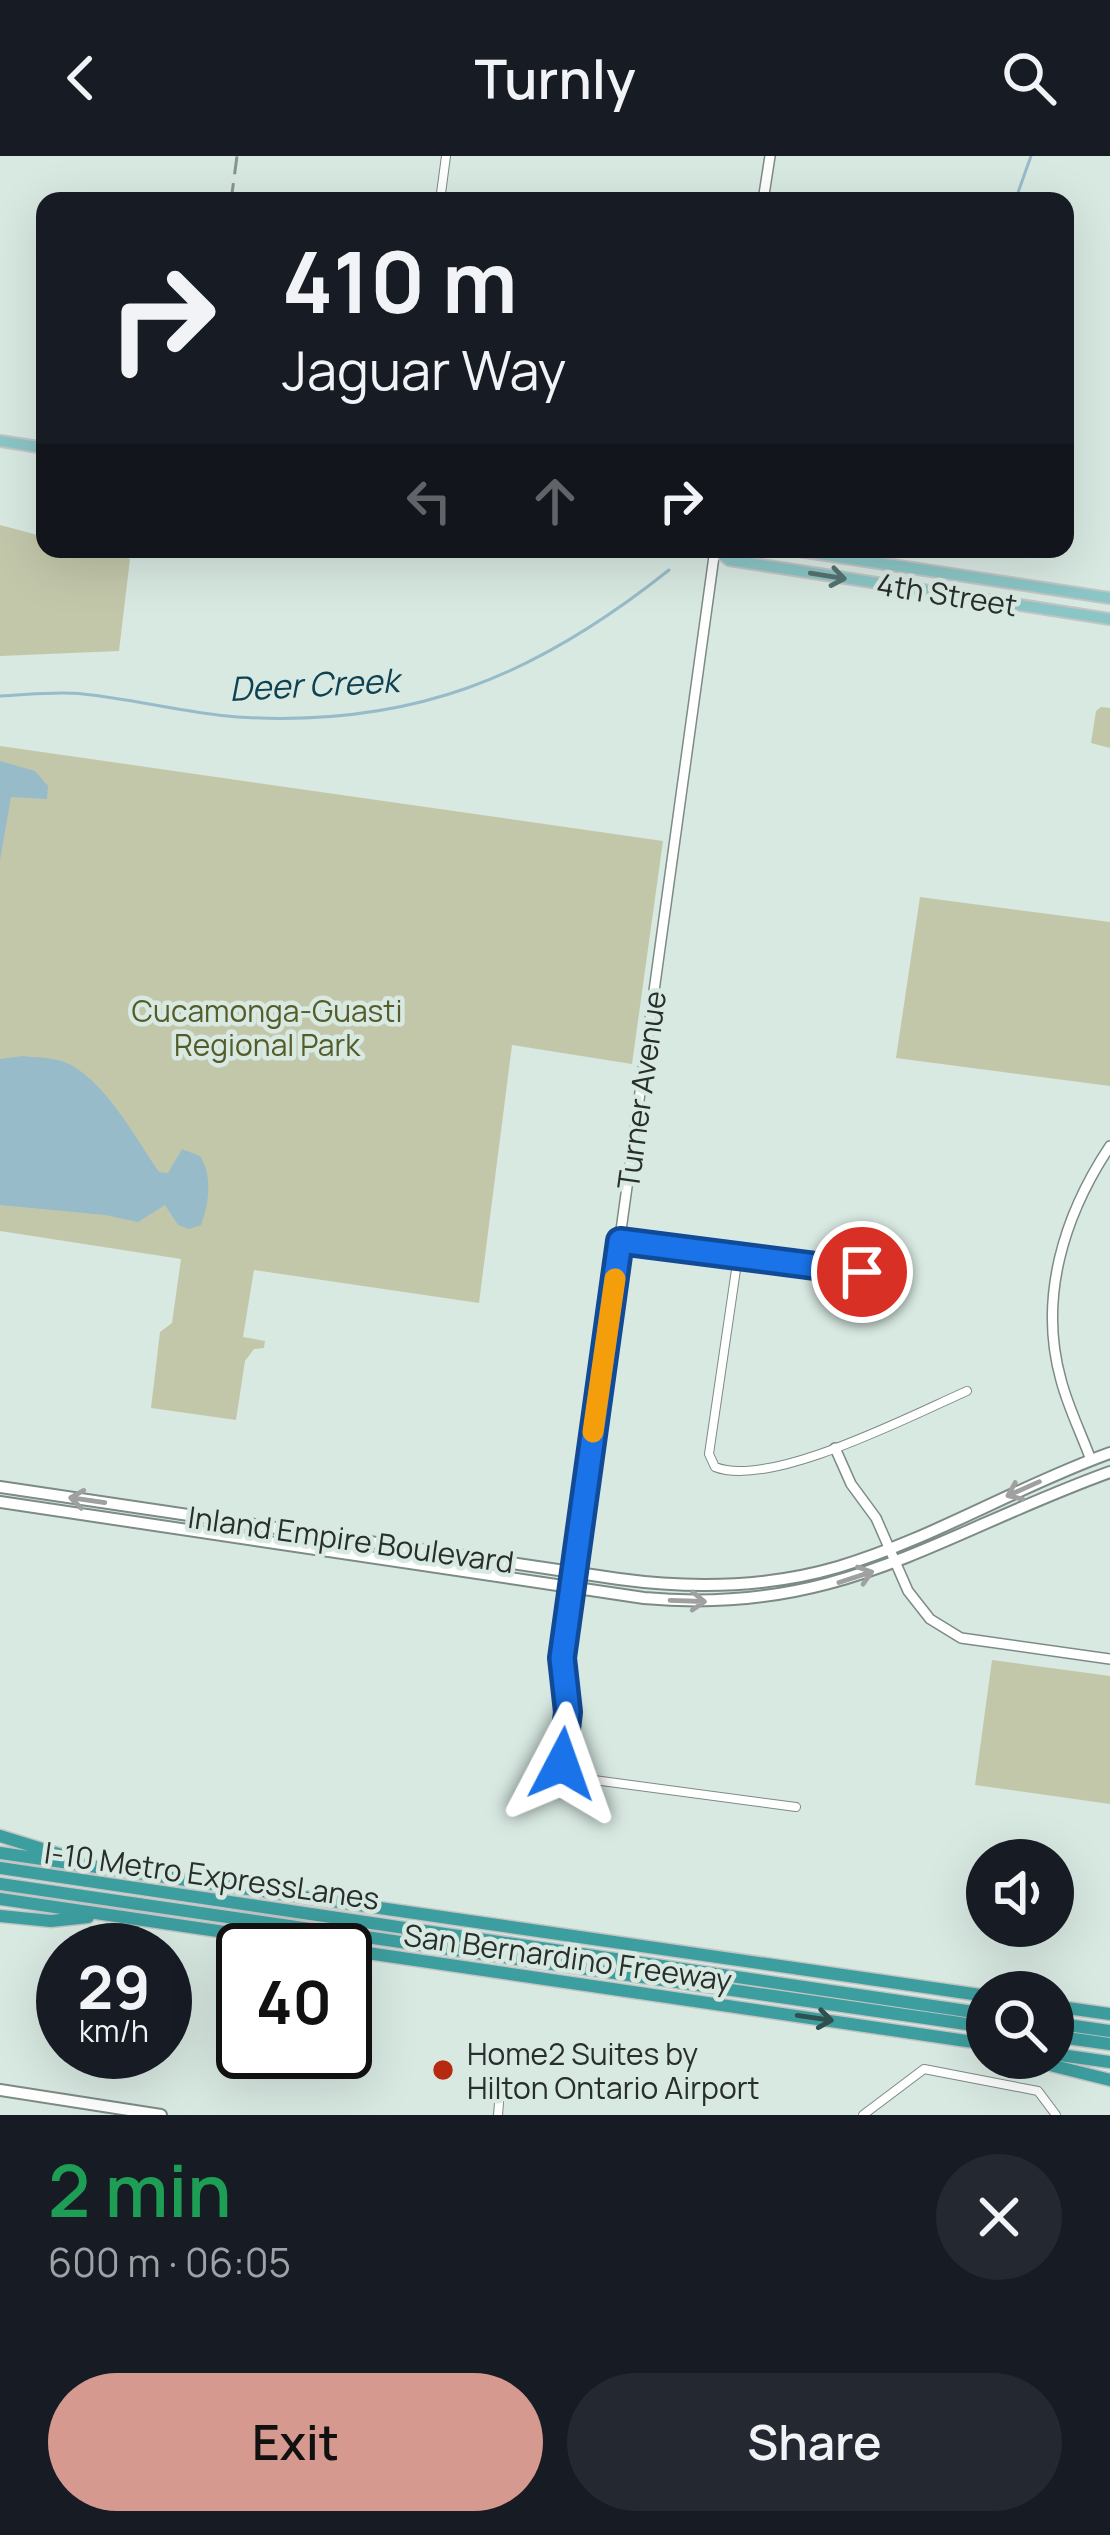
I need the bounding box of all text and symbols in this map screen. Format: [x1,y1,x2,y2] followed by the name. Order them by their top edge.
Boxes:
[474,41,636,115] text: Turnly
[48,45,114,111] icon: back
[996,45,1062,111] icon: search
[282,223,518,338] text: 410 m
[84,240,240,396] icon: right
[282,332,566,406] text: Jaguar Way
[396,468,462,534] icon: left
[522,468,588,534] icon: ahead
[648,468,714,534] icon: right
[874,563,1020,625] street label: 4th Street
[807,565,846,588] one-way arrow
[228,657,404,711] water label: Deer Creek
[607,988,675,1192] street label: Turner Avenue
[132,990,402,1065] park label: Cucamonga-Guasti Regional Park
[811,1221,913,1323] pin
[829,1239,895,1305] icon: arrive
[1005,1480,1041,1502] one-way arrow
[68,1488,107,1511] one-way arrow
[185,1496,517,1582] street label: Inland Empire Boulevard
[836,1565,874,1587] one-way arrow
[668,1590,707,1613] one-way arrow
[499,1701,625,1827] position arrow
[42,1831,382,1919] street label: I-10 Metro ExpressLanes
[966,1839,1074,2079] map controls
[966,1839,1074,1947] button: sound
[401,1914,735,2000] street label: San Bernardino Freeway
[216,1923,372,2079] speed limit sign: 40
[77,1945,151,2027] text: 29
[966,1971,1074,2079] button: search
[794,2007,833,2030] one-way arrow
[79,2010,149,2051] text: km/h
[467,2033,759,2108] place label: Home2 Suites by Hilton Ontario Airport
[430,2057,456,2083] marker: Home2 Suites by Hilton Ontario Airport
[48,2140,232,2239] text: 2 min
[936,2154,1062,2280] button: close
[48,2235,291,2289] text: 600 m · 06:05
[48,2373,543,2511] button: Exit
[567,2373,1062,2511] button: Share

